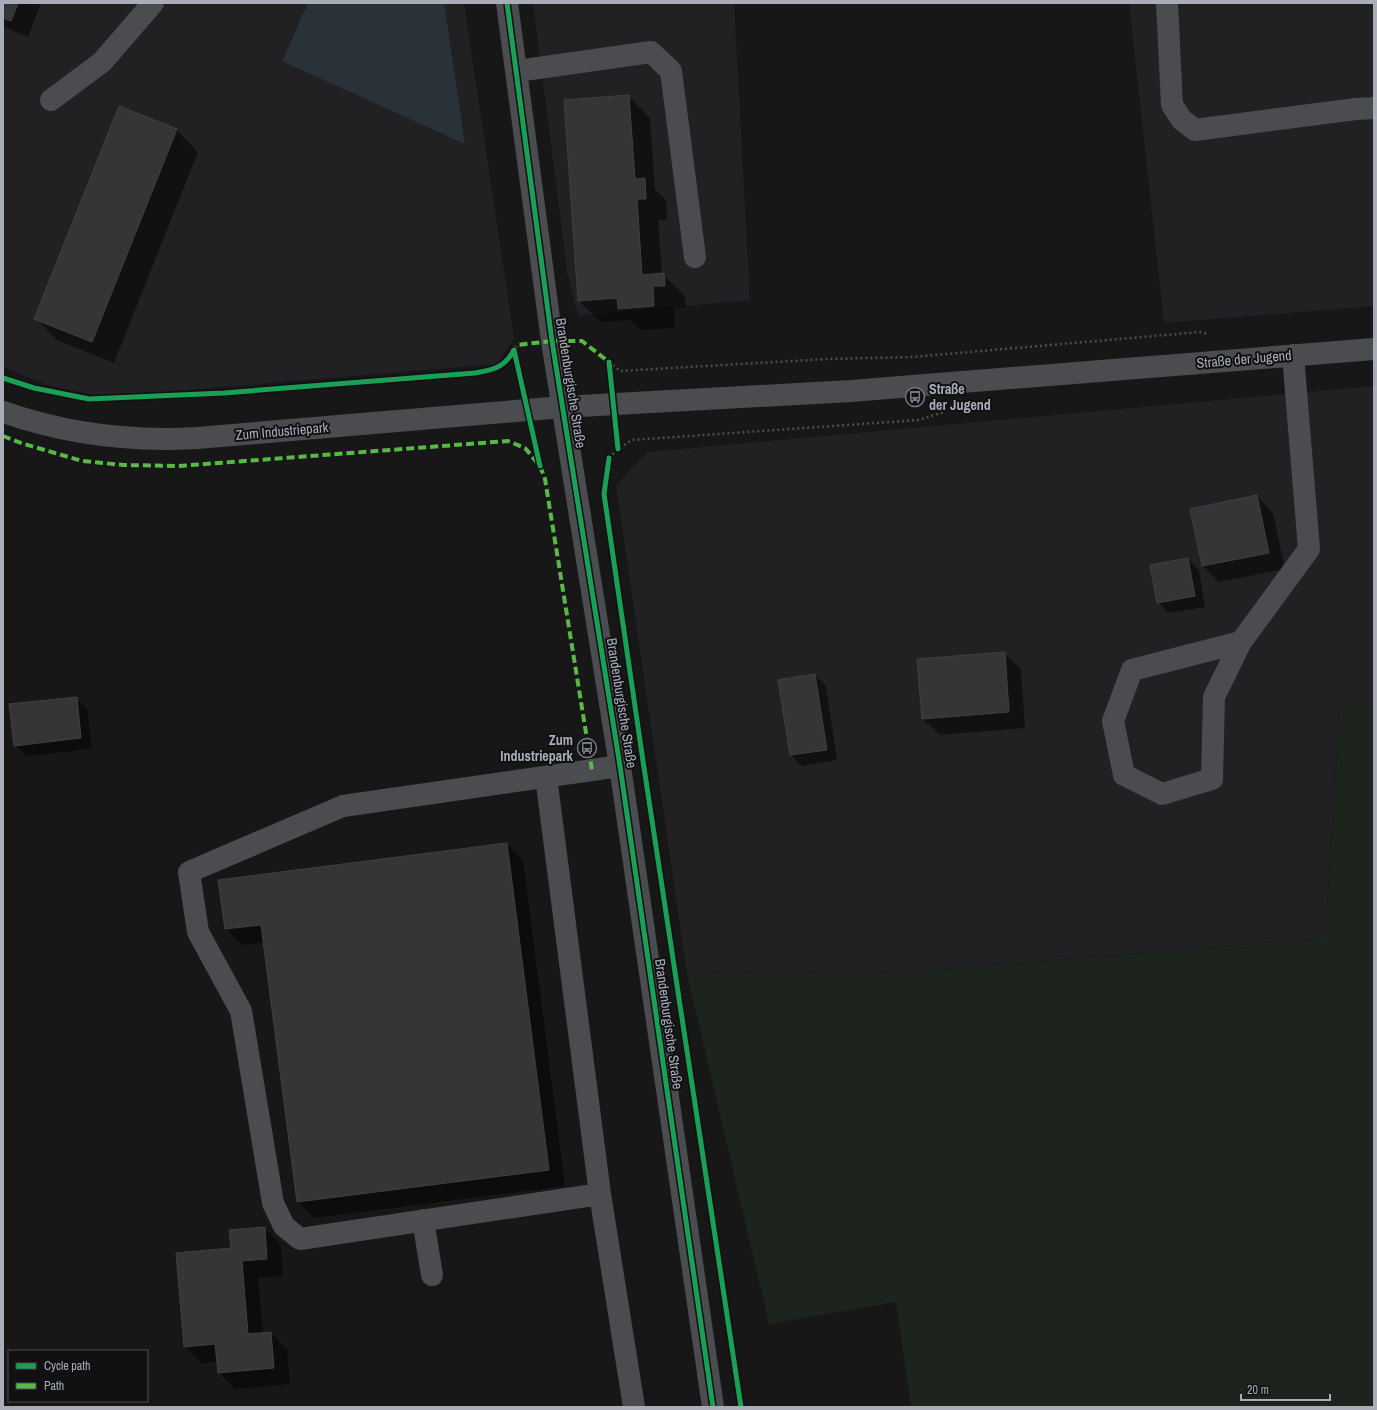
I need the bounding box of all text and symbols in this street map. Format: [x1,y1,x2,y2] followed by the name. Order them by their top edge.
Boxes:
[552,317,590,449] street label: Brandenburgische Straße
[1196,346,1292,372] street label: Straße der Jugend
[929,380,991,414] place label: Straße der Jugend
[904,386,926,408] bus stop icon: Straße der Jugend
[235,418,329,444] street label: Zum Industriepark
[603,637,641,769] street label: Brandenburgische Straße
[500,731,574,765] place label: Zum Industriepark
[576,737,598,759] bus stop icon: Zum Industriepark
[651,958,687,1090] street label: Brandenburgische Straße
[8,1350,148,1402] legend
[44,1358,91,1374] text: Cycle path
[1241,1376,1330,1402] scale bar
[44,1378,64,1394] text: Path
[1247,1382,1269,1398] text: 20 m

